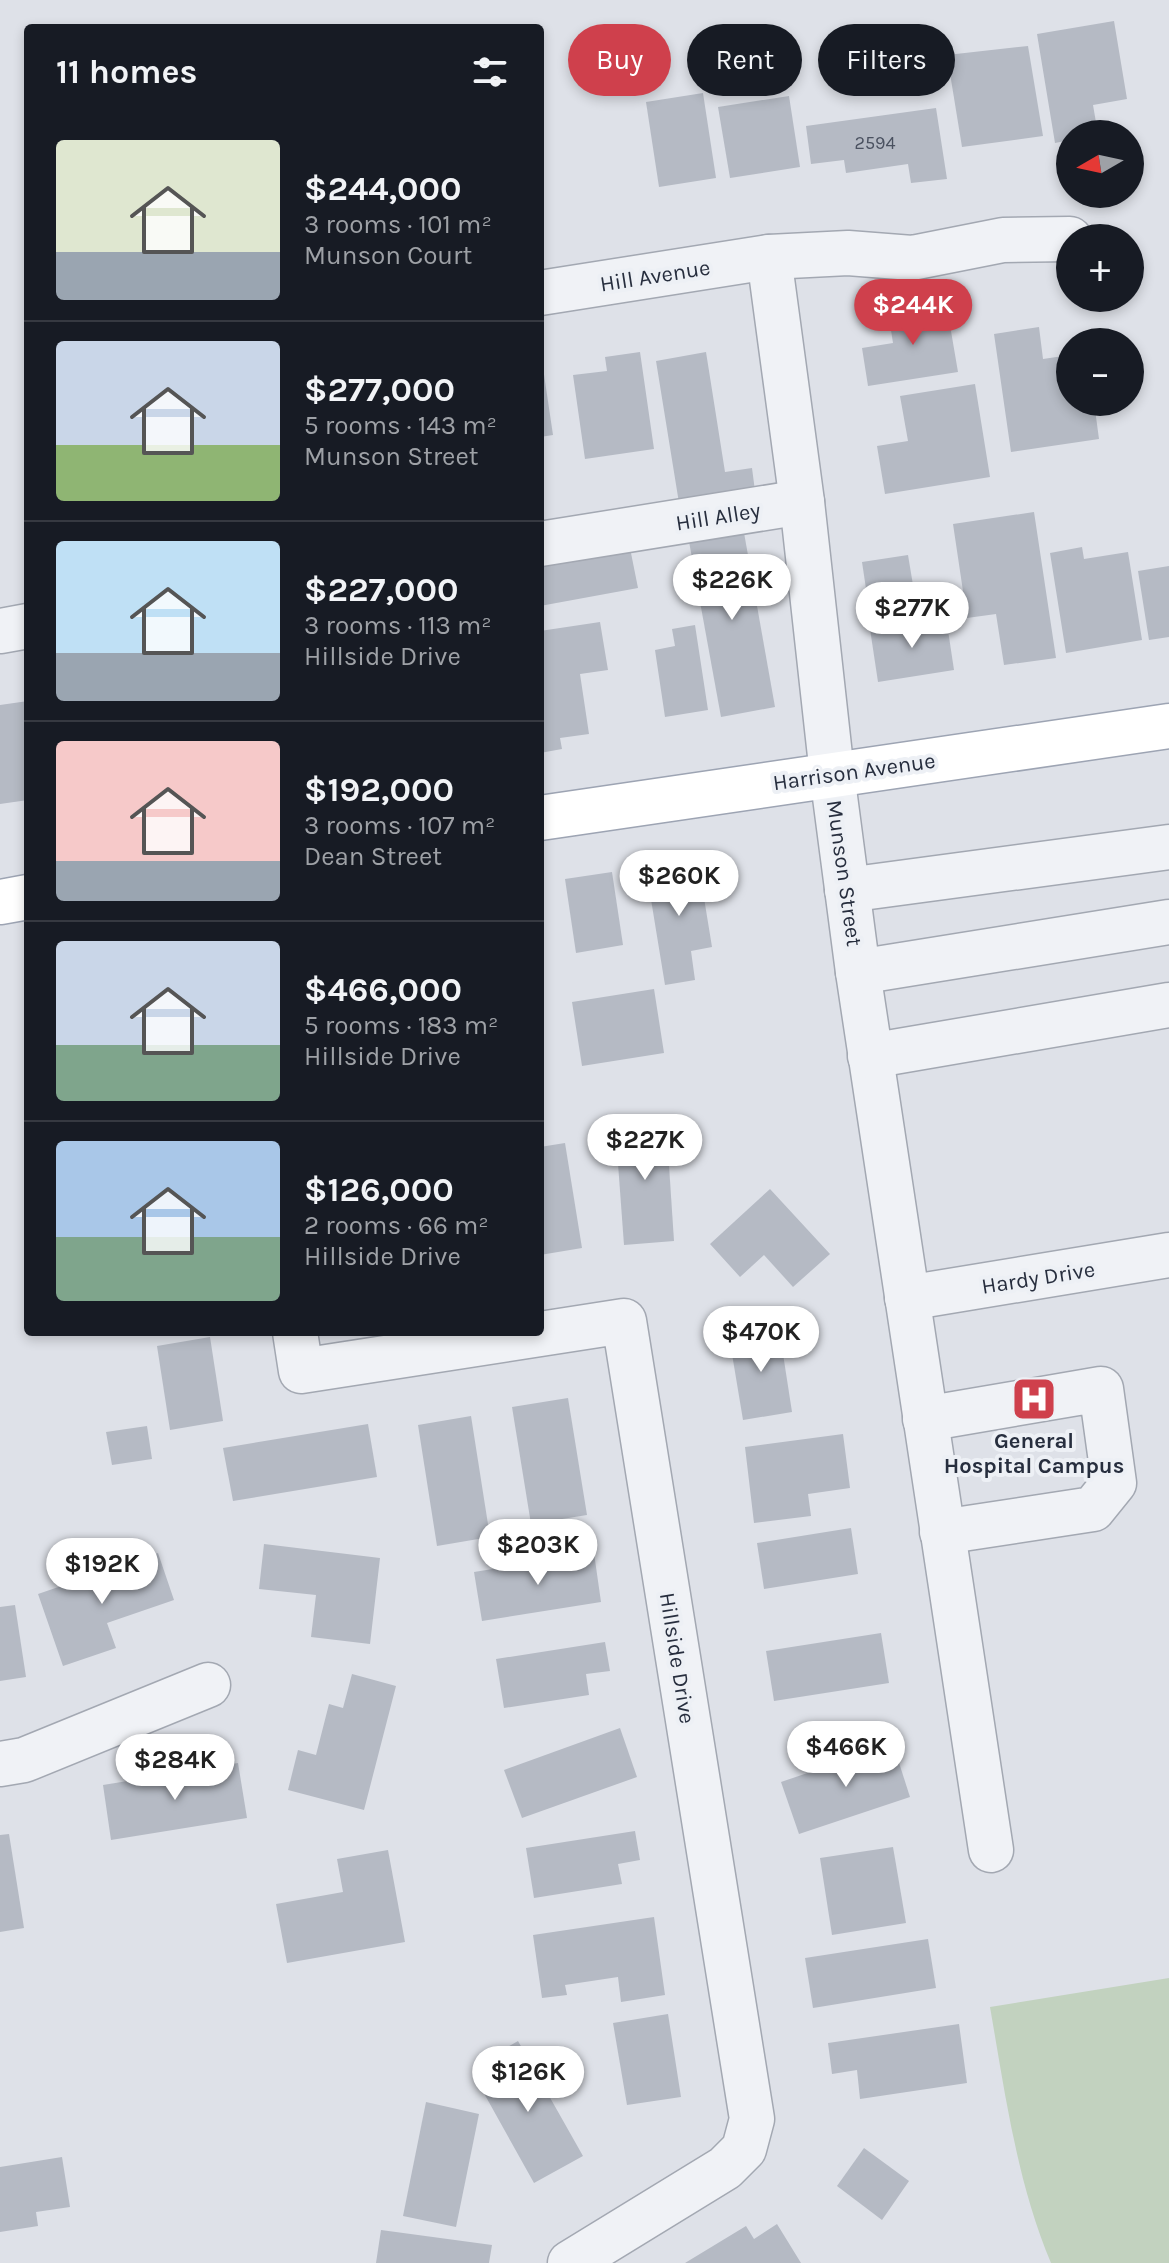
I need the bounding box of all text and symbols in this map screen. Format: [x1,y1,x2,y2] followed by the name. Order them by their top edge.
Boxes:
[568,24,671,96] chip: Buy
[687,24,802,96] chip: Rent
[818,24,955,96] chip: Filters
[468,50,512,94] icon: filters
[56,52,198,92] text: 11 homes
[1056,120,1144,208] north arrow
[1056,120,1144,416] map controls
[854,132,896,154] house number: 2594
[304,169,462,209] text: $244,000
[120,172,216,268] icon: home
[304,209,492,240] text: 3 rooms · 101 m²
[1056,224,1144,312] button: +
[304,240,472,271] text: Munson Court
[598,254,712,298] street label: Hill Avenue
[857,279,969,347] pin: $244K
[872,289,954,320] text: $244K
[1056,328,1144,416] button: −
[304,370,455,410] text: $277,000
[120,373,216,469] icon: home
[304,410,497,441] text: 5 rooms · 143 m²
[304,441,479,472] text: Munson Street
[674,497,762,537] street label: Hill Alley
[676,554,788,622] pin: $226K
[691,564,773,595] text: $226K
[304,570,459,610] text: $227,000
[120,573,216,669] icon: home
[856,582,968,650] pin: $277K
[874,592,950,623] text: $277K
[304,610,492,641] text: 3 rooms · 113 m²
[304,641,461,672] text: Hillside Drive
[771,748,937,796] street label: Harrison Avenue
[304,770,454,810] text: $192,000
[120,773,216,869] icon: home
[821,798,867,948] street label: Munson Street
[304,810,495,841] text: 3 rooms · 107 m²
[304,841,442,872] text: Dean Street
[623,850,735,918] pin: $260K
[638,860,720,891] text: $260K
[304,970,462,1010] text: $466,000
[120,973,216,1069] icon: home
[304,1010,499,1041] text: 5 rooms · 183 m²
[304,1041,461,1072] text: Hillside Drive
[589,1114,701,1182] pin: $227K
[605,1124,685,1155] text: $227K
[304,1170,454,1210] text: $126,000
[120,1173,216,1269] icon: home
[304,1210,489,1241] text: 2 rooms · 66 m²
[304,1241,461,1272] text: Hillside Drive
[980,1256,1097,1300] street label: Hardy Drive
[705,1306,817,1374] pin: $470K
[721,1316,801,1347] text: $470K
[1010,1375,1058,1423] hospital icon: General Hospital Campus
[944,1428,1124,1479] place label: General Hospital Campus
[482,1519,594,1587] pin: $203K
[496,1529,580,1560] text: $203K
[46,1538,158,1606] pin: $192K
[64,1548,140,1579] text: $192K
[654,1591,700,1726] street label: Hillside Drive
[790,1721,902,1789] pin: $466K
[805,1731,887,1762] text: $466K
[119,1734,231,1802] pin: $284K
[134,1744,216,1775] text: $284K
[472,2046,584,2114] pin: $126K
[490,2056,566,2087] text: $126K

